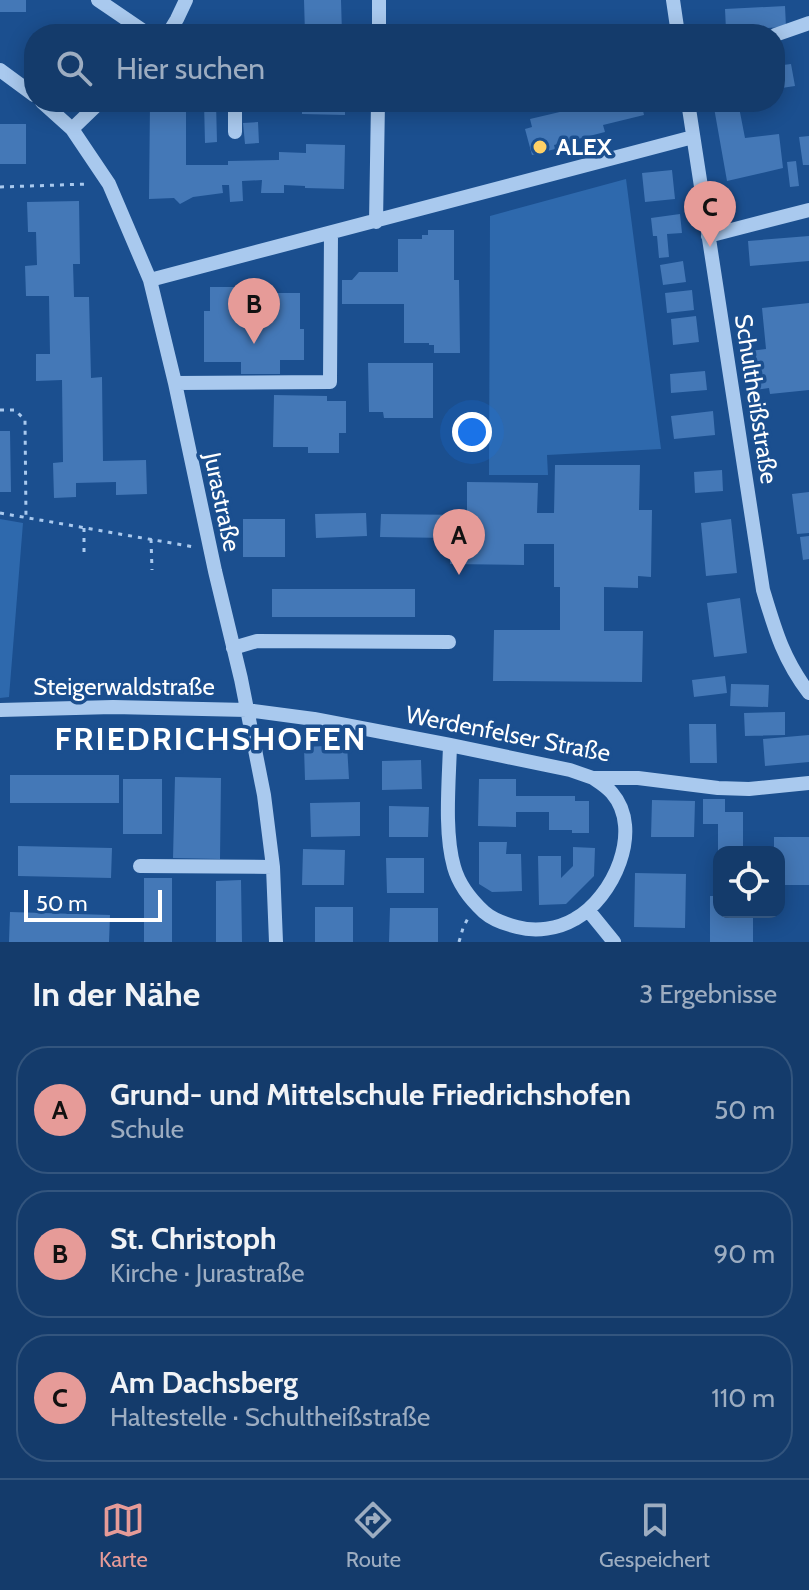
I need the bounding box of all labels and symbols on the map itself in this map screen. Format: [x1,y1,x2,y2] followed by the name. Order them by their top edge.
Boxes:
[556,132,613,161] place label: ALEX
[531,138,549,156] marker: ALEX
[684,181,736,247] pin: C
[228,278,280,344] pin: B
[729,312,784,486] street label: Schultheißstraße
[452,412,492,452] your location
[198,449,247,554] street label: Jurastraße
[433,509,485,575] pin: A
[33,672,215,701] street label: Steigerwaldstraße
[403,699,613,768] street label: Werdenfelser Straße
[55,719,367,758] district label: FRIEDRICHSHOFEN
[24,886,162,922] scale bar

